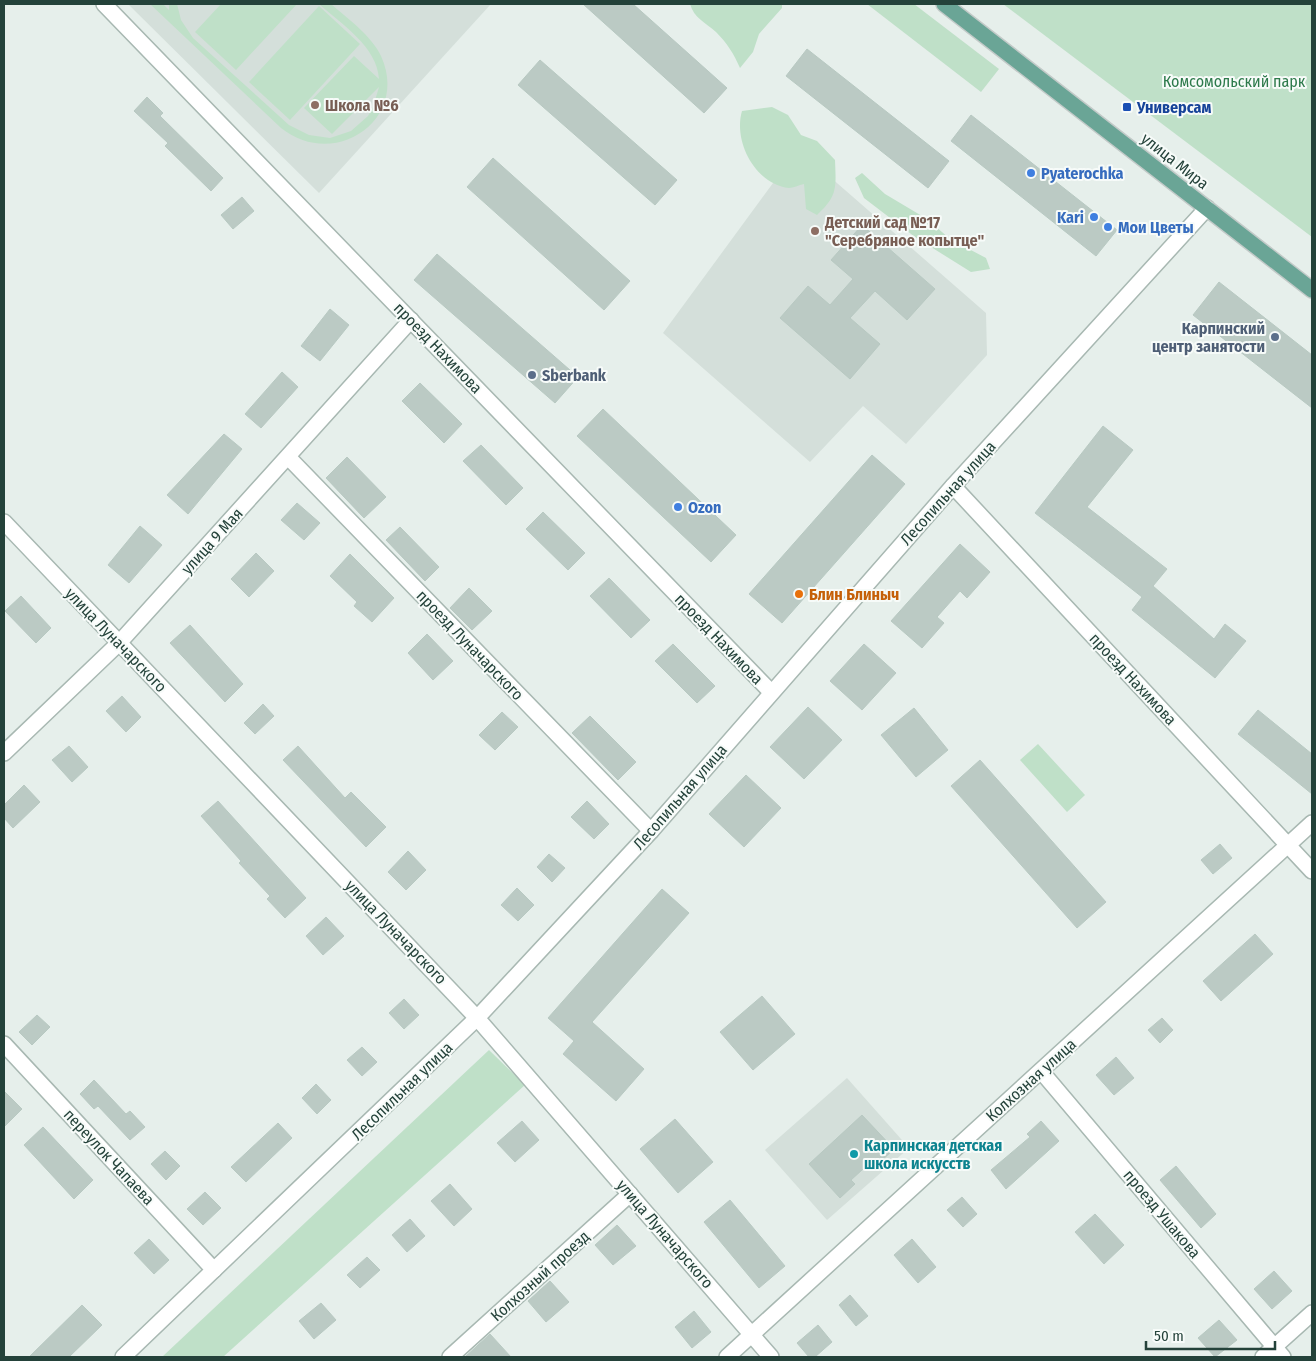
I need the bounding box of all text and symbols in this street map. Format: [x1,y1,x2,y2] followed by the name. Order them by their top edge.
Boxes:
[1163,72,1306,91] park label: Комсомольский парк
[325,96,399,115] place label: Школа №6
[1136,98,1211,117] place label: Универсам
[309,99,321,111] marker: Школа №6
[1121,101,1133,113] marker: Универсам
[1138,129,1212,193] street label: улица Мира
[1041,164,1124,183] place label: Pyaterochka
[1025,167,1037,179] marker: Pyaterochka
[1057,208,1084,227] place label: Kari
[1088,211,1100,223] marker: Kari
[824,213,985,250] place label: Детский сад №17 "Серебряное копытце"
[1118,218,1194,237] place label: Мои Цветы
[1102,221,1114,233] marker: Мои Цветы
[809,225,821,237] marker: Детский сад №17 "Серебряное копытце"
[390,299,486,397] street label: проезд Нахимова
[1152,319,1265,356] place label: Карпинский центр занятости
[1269,331,1281,343] marker: Карпинский центр занятости
[542,366,607,385] place label: Sberbank
[526,369,538,381] marker: Sberbank
[896,437,1000,549] street label: Лесопильная улица
[688,498,721,517] place label: Ozon
[672,501,684,513] marker: Ozon
[177,504,247,578] street label: улица 9 Мая
[61,584,171,696] street label: улица Луначарского
[809,585,899,604] place label: Блин Блиныч
[413,586,527,704] street label: проезд Луначарского
[793,588,805,600] marker: Блин Блиныч
[671,590,767,688] street label: проезд Нахимова
[1086,629,1181,729] street label: проезд Нахимова
[629,740,731,853] street label: Лесопильная улица
[341,876,451,988] street label: улица Луначарского
[982,1034,1080,1126] street label: Колхозная улица
[348,1038,457,1144] street label: Лесопильная улица
[60,1105,158,1209] street label: переулок Чапаева
[864,1136,1002,1173] place label: Карпинская детская школа искусств
[848,1148,860,1160] marker: Карпинская детская школа искусств
[1119,1166,1205,1262] street label: проезд Ушакова
[613,1176,717,1292] street label: улица Луначарского
[487,1227,593,1325] street label: Колхозный проезд
[1146,1318,1275,1350] scale bar
[1154,1327,1184,1345] text: 50 m

